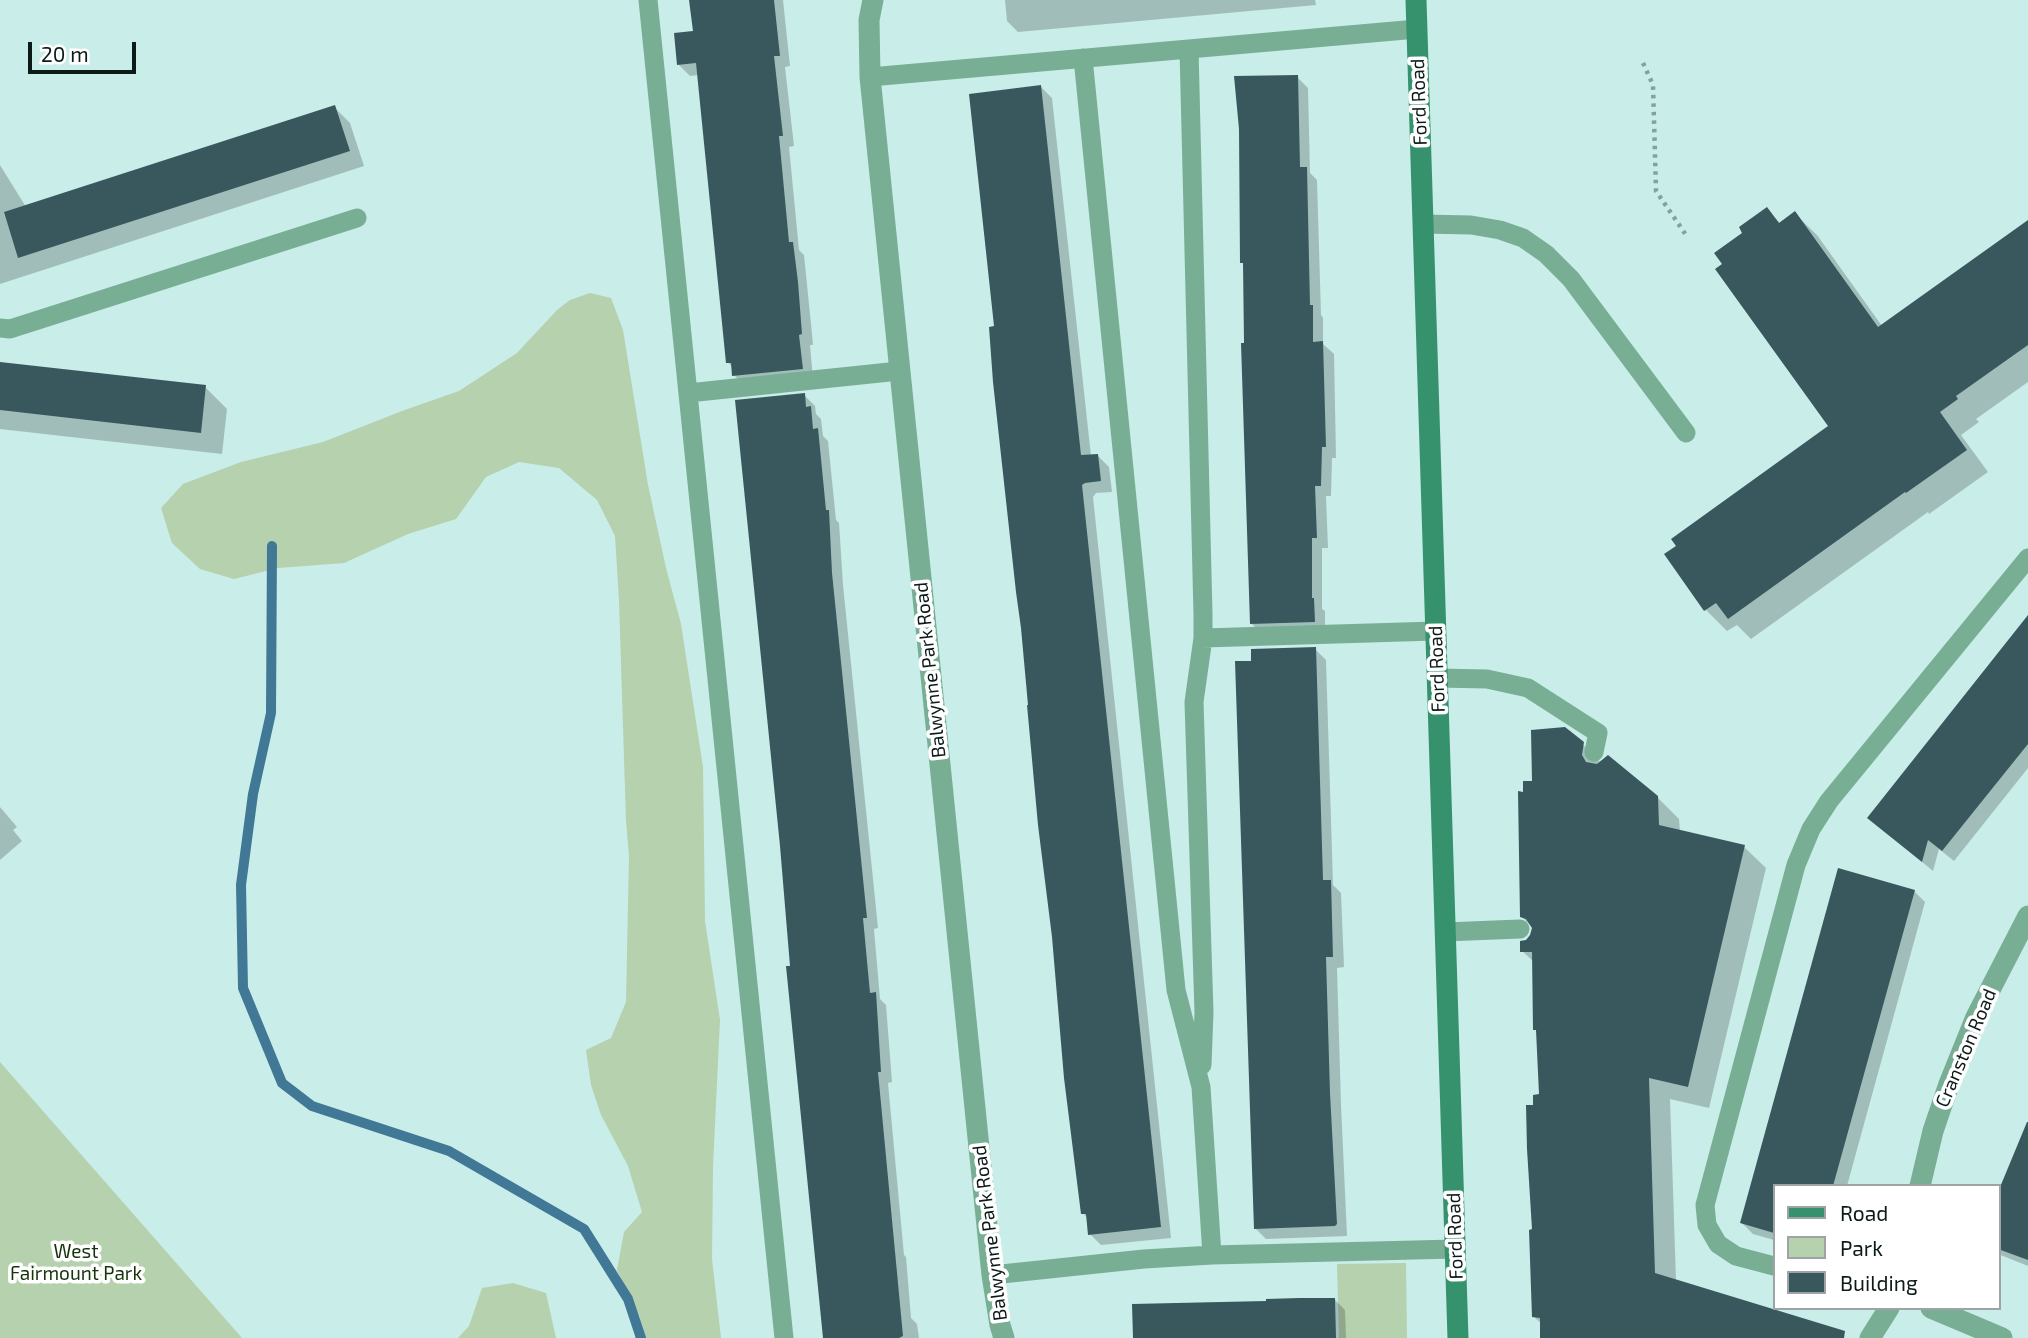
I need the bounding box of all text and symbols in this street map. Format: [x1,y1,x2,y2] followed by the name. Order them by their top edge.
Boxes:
[32,28,140,72] scale bar
[41,41,89,66] text: 20 m
[1406,58,1432,146] street label: Ford Road
[909,581,951,759] street label: Balwynne Park Road
[1424,625,1450,713] street label: Ford Road
[1931,985,2001,1111] street label: Cranston Road
[968,1144,1012,1322] street label: Balwynne Park Road
[1772,1184,2000,1310] legend
[1442,1192,1468,1280] street label: Ford Road
[1840,1200,1888,1225] text: Road
[1840,1235,1883,1260] text: Park
[10,1241,142,1285] park label: West Fairmount Park
[1840,1270,1918,1295] text: Building

